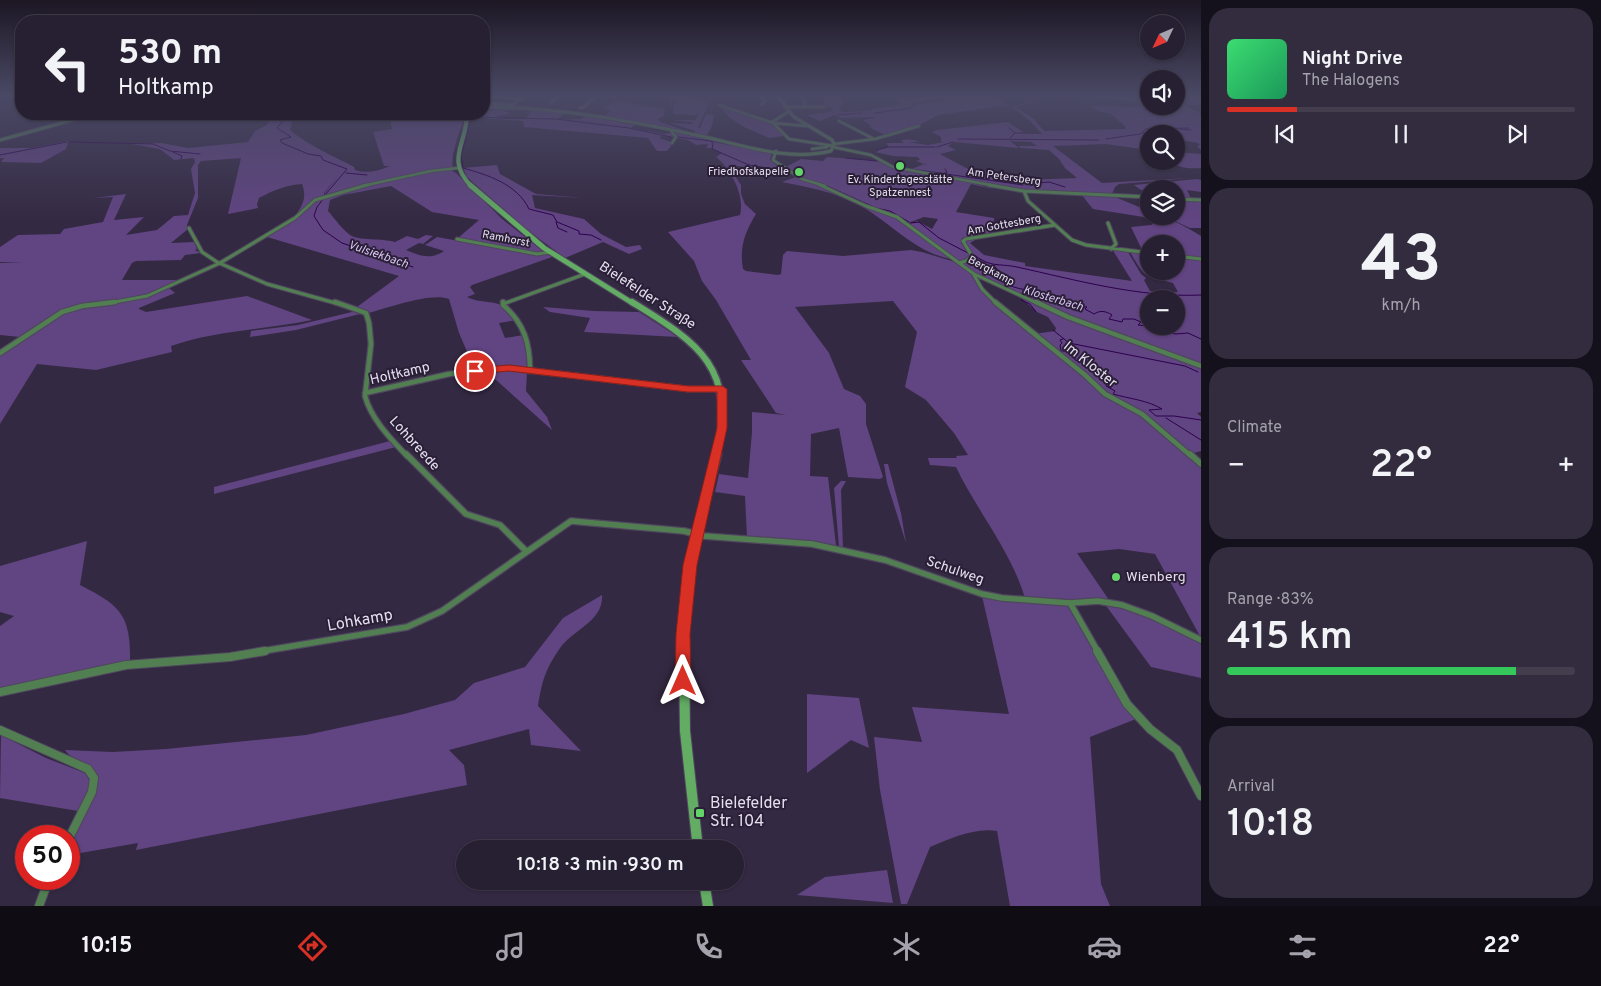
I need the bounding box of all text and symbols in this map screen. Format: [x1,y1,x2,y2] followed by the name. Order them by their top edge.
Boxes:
[1140,15,1185,60] north arrow
[1140,15,1185,335] map controls
[118,32,222,76] text: 530 m
[35,35,100,100] icon: left
[1302,47,1403,71] text: Night Drive
[1140,70,1185,115] button: sound
[1302,71,1400,91] text: The Halogens
[118,75,214,102] text: Holtkamp
[1271,120,1299,148] icon: previous
[1387,120,1415,148] icon: pause
[1503,120,1531,148] icon: next
[1140,125,1185,170] button: search
[894,160,906,172] marker: Ev. Kindertagesstätte Spatzennest
[708,165,789,179] place label: Friedhofskapelle
[966,165,1042,189] street label: Am Petersberg
[793,166,805,178] marker: Friedhofskapelle
[848,173,953,200] place label: Ev. Kindertagesstätte Spatzennest
[1140,180,1185,225] button: layers
[966,212,1042,238] street label: Am Gottesberg
[1361,222,1441,304] text: 43
[481,228,531,250] street label: Ramhorst
[1140,235,1185,280] button: +
[346,237,411,273] water label: Vulsiekbach
[965,253,1017,289] street label: Bergkamp
[596,258,698,334] street label: Bielefelder Straße
[1021,282,1086,316] water label: Klosterbach
[1140,290,1185,335] button: −
[1382,296,1420,316] text: km/h
[1060,338,1121,392] street label: Im Kloster
[454,350,496,392] pin
[461,357,489,385] icon: arrive
[368,359,432,389] street label: Holtkamp
[385,413,443,475] street label: Lohbreede
[1227,418,1282,438] text: Climate
[1370,442,1432,491] text: 22°
[1227,449,1245,485] text: −
[1557,449,1575,485] text: +
[924,553,986,589] street label: Schulweg
[1126,569,1186,586] place label: Wienberg
[1110,571,1122,583] marker: Wienberg
[1227,590,1314,610] text: Range · 83%
[326,605,394,637] street label: Lohkamp
[1227,614,1353,663] text: 415 km
[656,654,708,706] position arrow
[1227,777,1275,797] text: Arrival
[710,794,787,832] place label: Bielefelder Str. 104
[1227,801,1314,850] text: 10:18
[694,807,706,819] marker: Bielefelder Str. 104
[15,825,80,890] speed limit sign: 50
[516,853,684,877] text: 10:18 · 3 min · 930 m
[295,929,330,964] icon: directions
[493,929,528,964] icon: music
[691,929,726,964] icon: phone
[889,929,924,964] icon: climate
[1087,929,1122,964] icon: car
[1285,929,1320,964] icon: filters
[82,933,132,960] text: 10:15
[1483,933,1519,960] text: 22°

